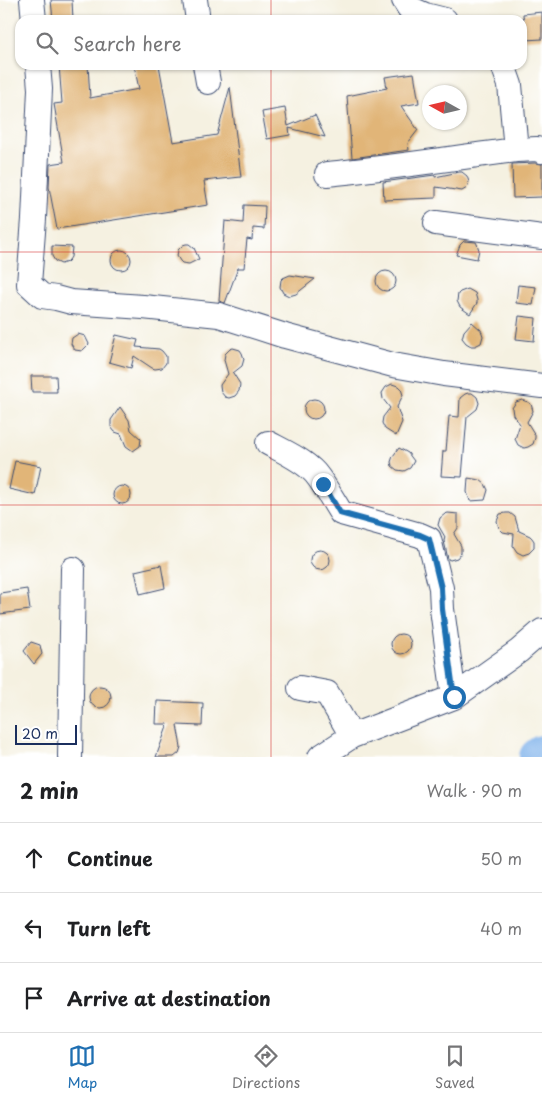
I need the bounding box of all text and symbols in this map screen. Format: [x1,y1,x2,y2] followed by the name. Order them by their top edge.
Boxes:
[15,15,527,70] search box
[33,29,61,57] icon: search
[73,29,182,57] text: Search here
[422,85,467,130] north arrow
[312,473,335,496] route end
[443,686,466,709] route start
[15,722,78,745] scale bar
[22,723,58,744] text: 20 m
[20,774,79,806] text: 2 min
[427,778,522,802] text: Walk · 90 m
[20,844,48,872] icon: ahead
[67,844,153,872] text: Continue
[481,846,522,870] text: 50 m
[20,914,48,942] icon: left
[67,914,151,942] text: Turn left
[480,916,522,940] text: 40 m
[20,984,48,1012] icon: arrive
[67,984,271,1012] text: Arrive at destination
[67,1042,97,1093] tab: Map
[232,1042,300,1093] tab: Directions
[435,1042,475,1093] tab: Saved

